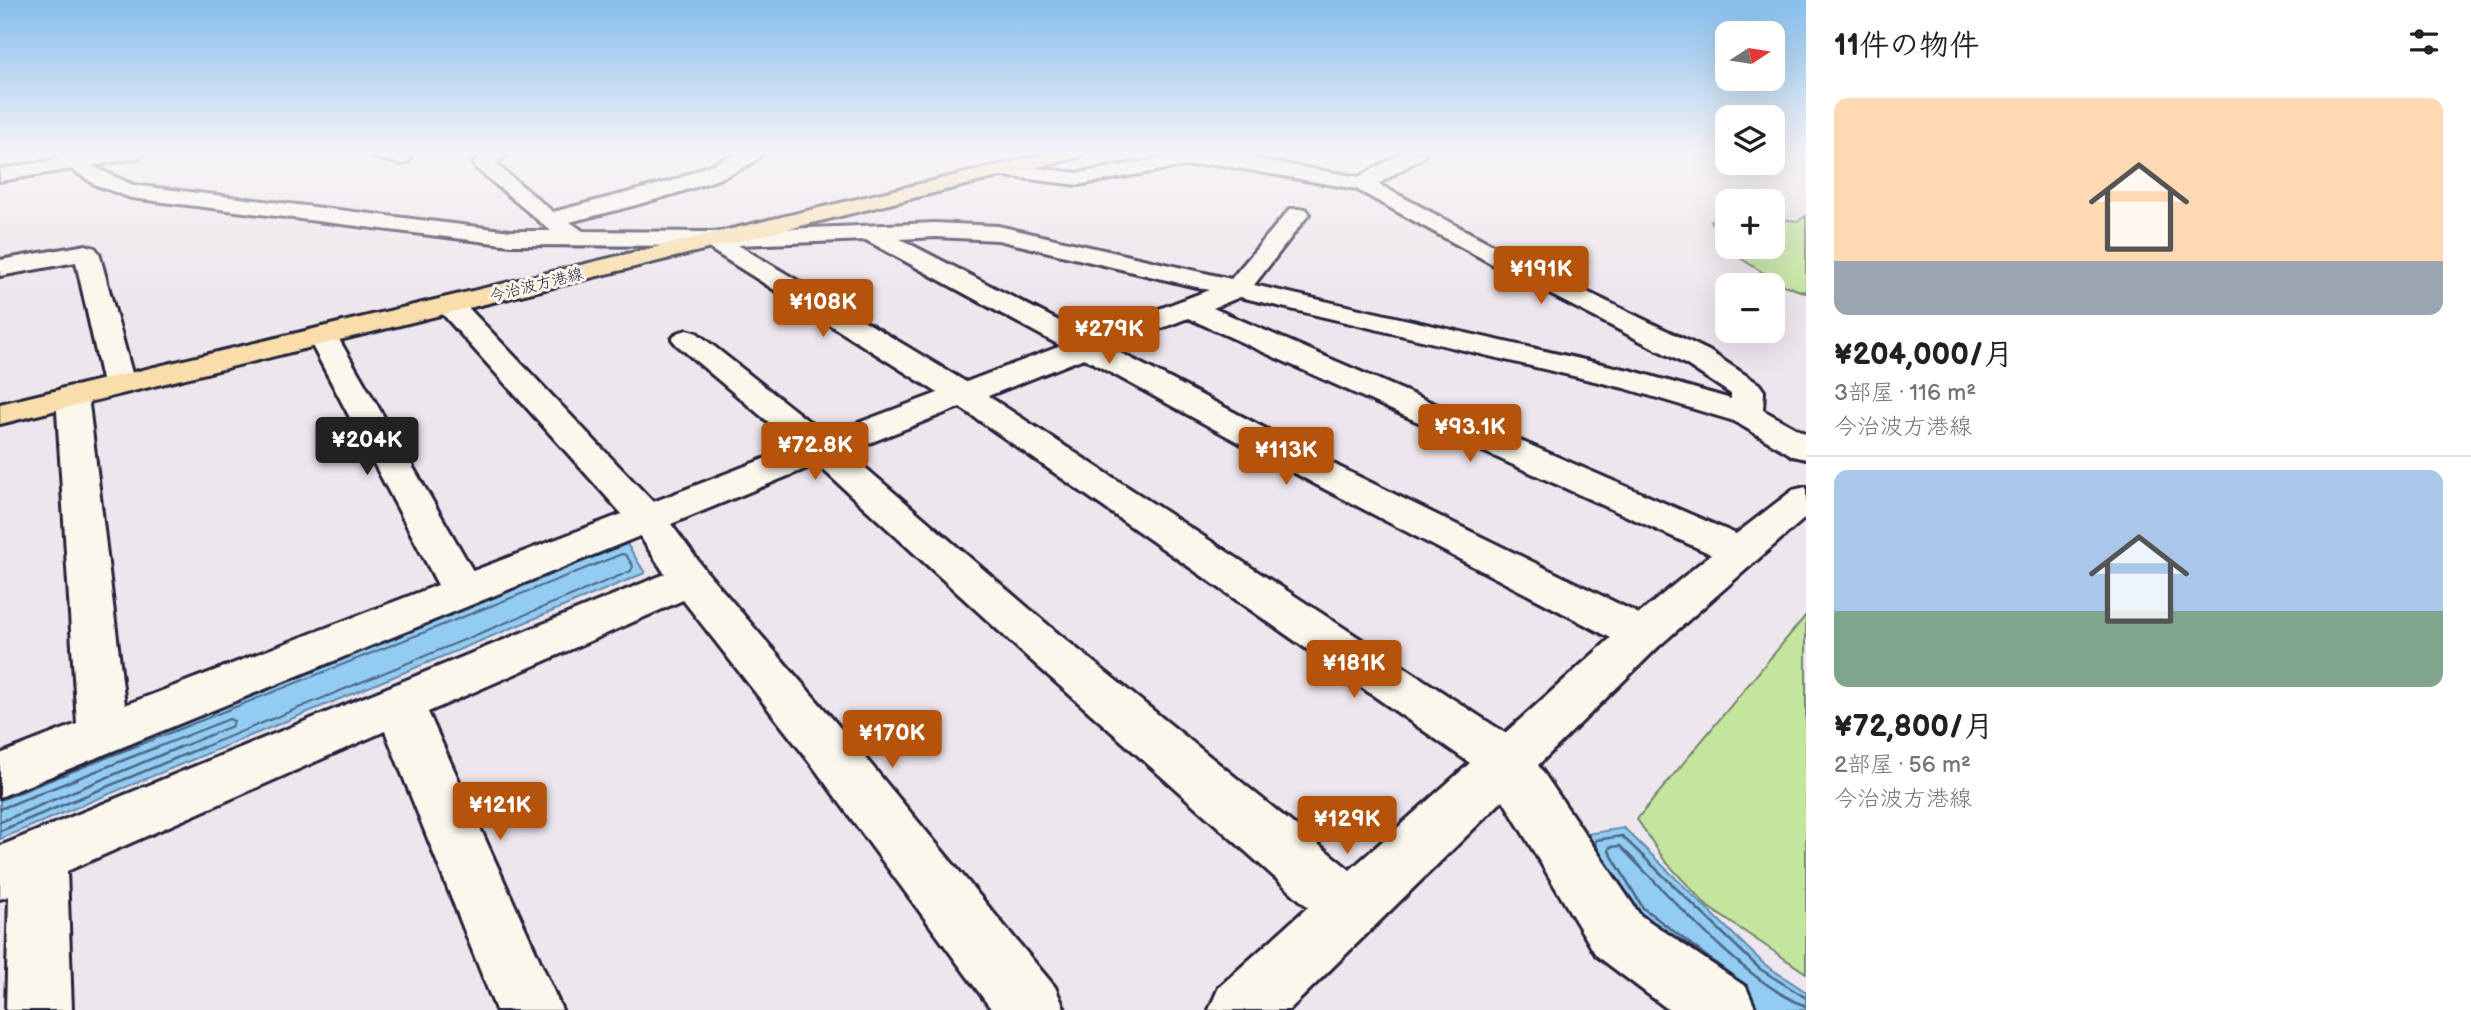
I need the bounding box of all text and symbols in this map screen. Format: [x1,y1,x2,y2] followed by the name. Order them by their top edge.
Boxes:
[1715,21,1785,91] north arrow
[1715,21,1785,343] map controls
[2405,23,2443,61] icon: filters
[1834,28,1979,64] text: 11件の物件
[1715,105,1785,175] button: layers
[2076,144,2202,270] icon: home
[1715,189,1785,259] button: +
[1492,246,1590,306] pin: ¥191K
[1510,255,1572,283] text: ¥191K
[487,265,585,306] street label: 今治波方港線
[1715,273,1785,343] button: −
[774,280,872,339] pin: ¥108K
[789,288,857,316] text: ¥108K
[1060,306,1158,366] pin: ¥279K
[1074,315,1144,343] text: ¥279K
[1834,337,2013,373] text: ¥204,000/月
[1834,379,1976,407] text: 3部屋 · 116 m²
[1413,405,1527,464] pin: ¥93.1K
[1434,413,1506,441] text: ¥93.1K
[1834,413,1972,441] text: 今治波方港線
[318,418,416,477] pin: ¥204K
[758,422,872,482] pin: ¥72.8K
[331,426,403,454] text: ¥204K
[1237,428,1335,487] pin: ¥113K
[777,431,853,459] text: ¥72.8K
[1255,436,1317,464] text: ¥113K
[2076,516,2202,642] icon: home
[1305,640,1403,700] pin: ¥181K
[1323,649,1385,677] text: ¥181K
[1834,709,1993,745] text: ¥72,800/月
[843,710,941,770] pin: ¥170K
[859,719,925,747] text: ¥170K
[1834,751,1971,779] text: 2部屋 · 56 m²
[451,782,549,842] pin: ¥121K
[1834,785,1972,813] text: 今治波方港線
[469,791,531,819] text: ¥121K
[1298,796,1396,856] pin: ¥129K
[1314,805,1380,833] text: ¥129K

